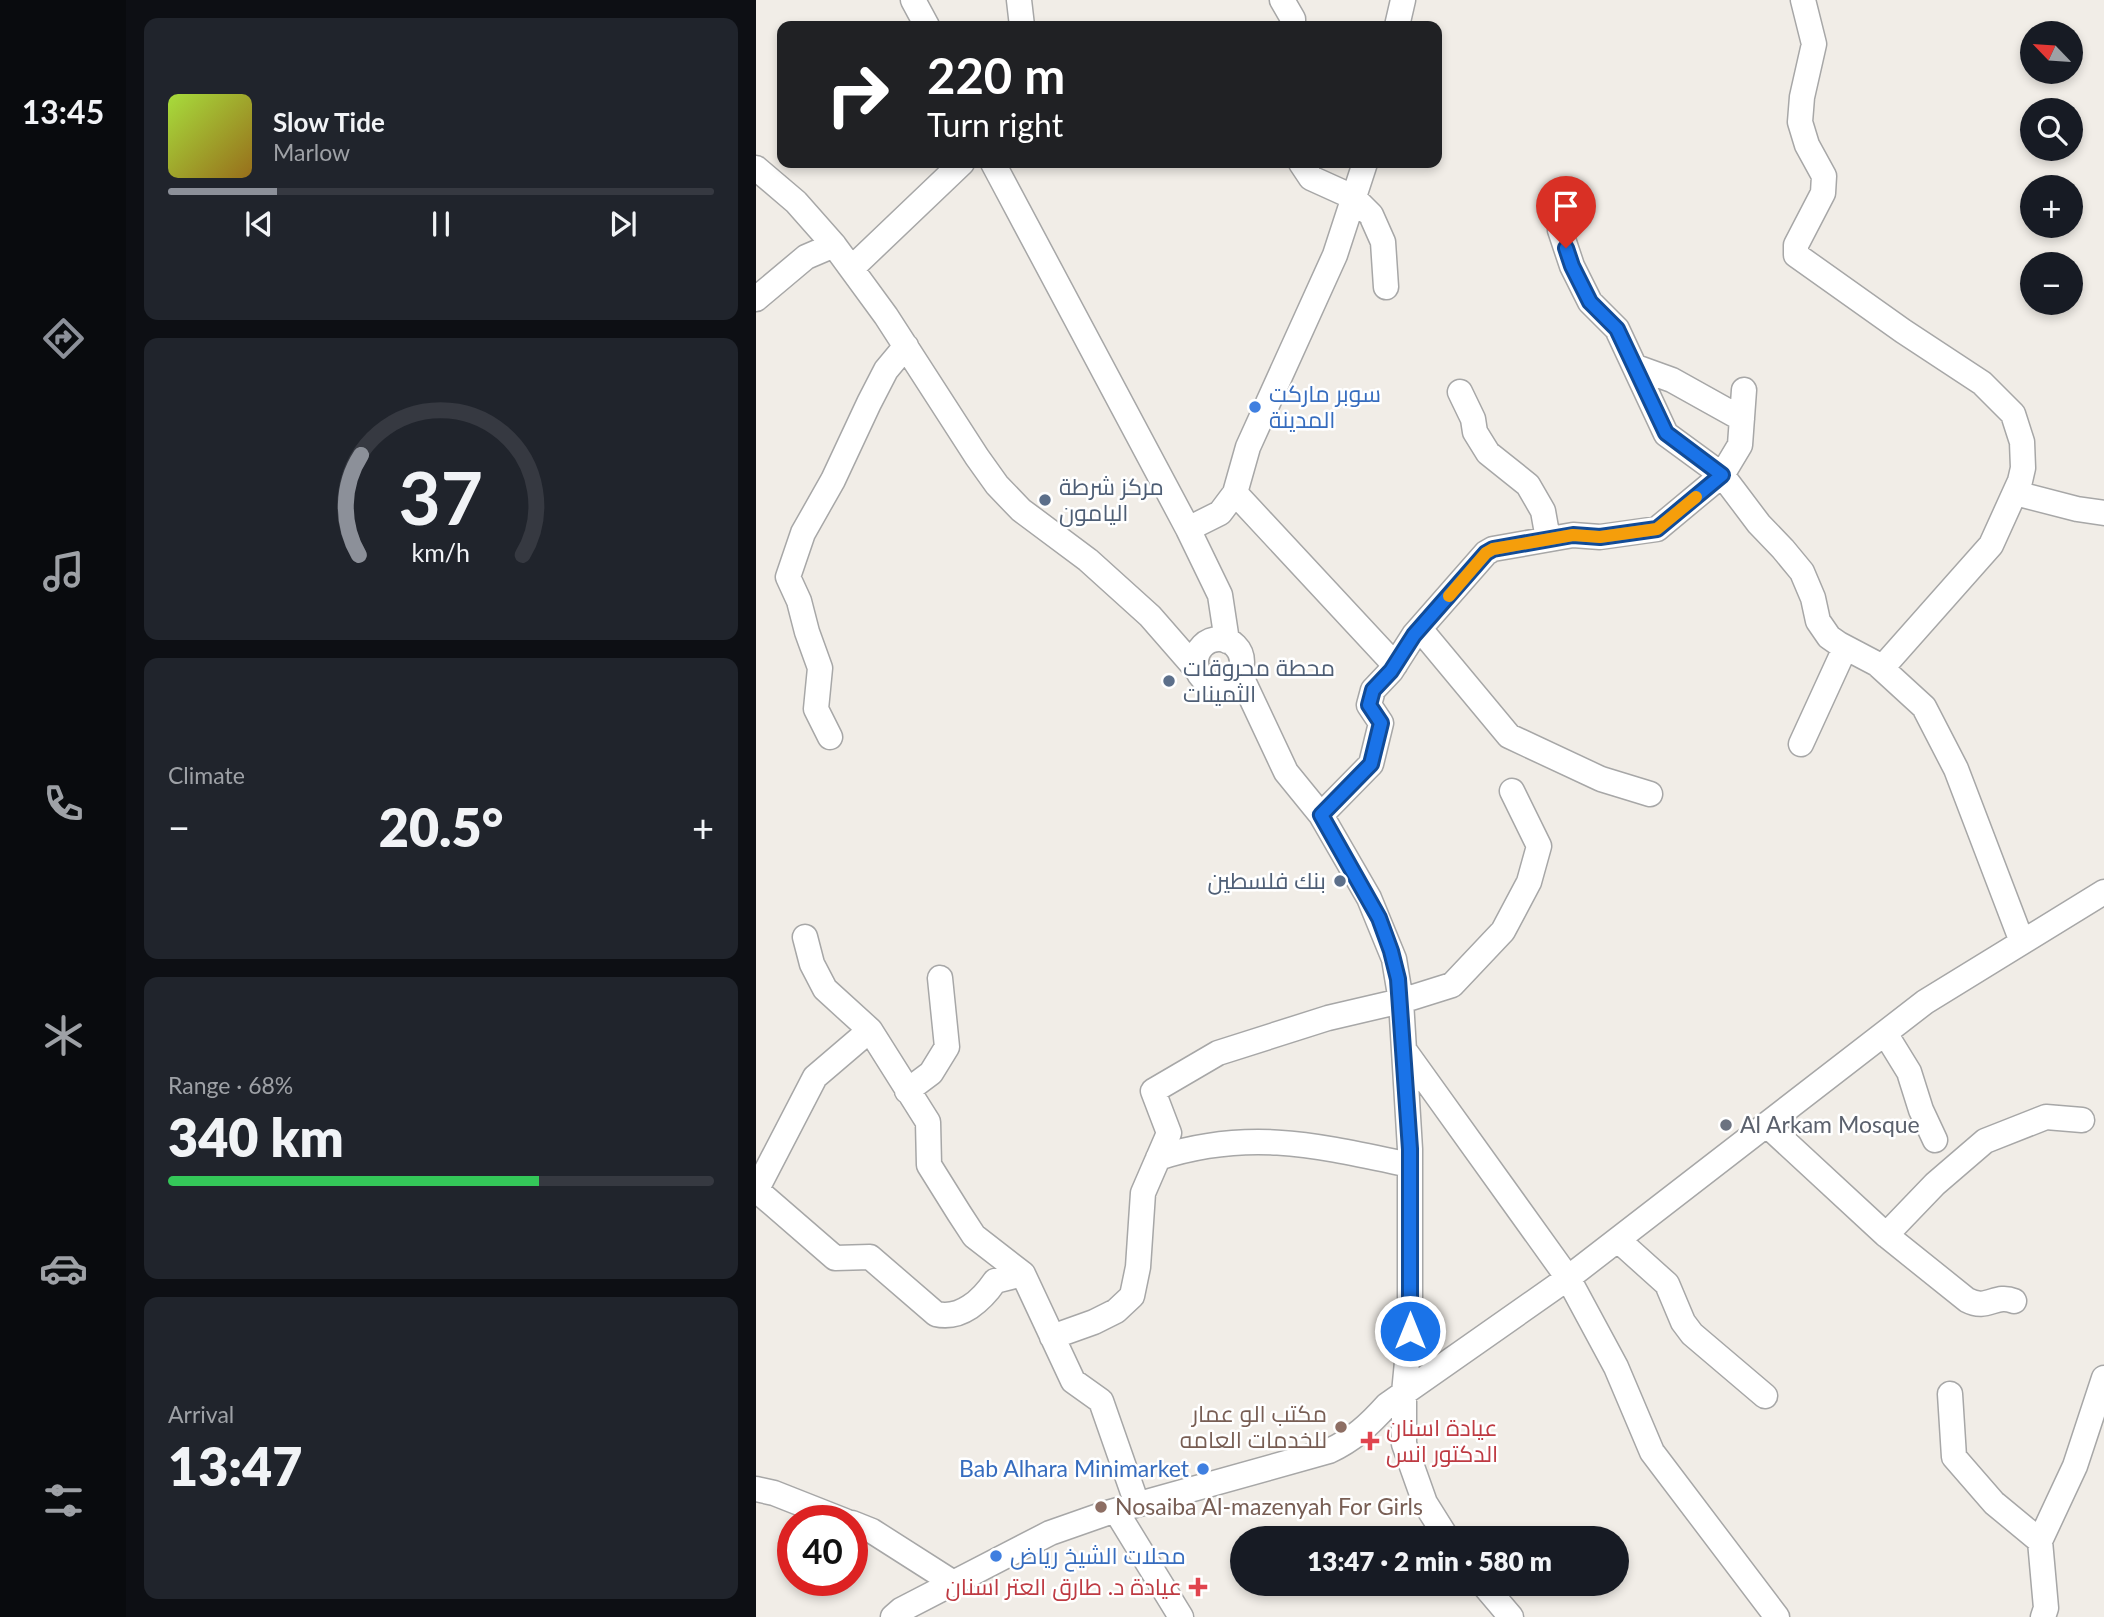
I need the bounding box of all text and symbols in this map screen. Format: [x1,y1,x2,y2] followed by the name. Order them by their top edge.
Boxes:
[2020,21,2082,84] north arrow
[2020,21,2083,315] map controls
[927,46,1065,104] text: 220 m
[812,49,903,140] icon: right
[22,92,104,131] text: 13:45
[2020,98,2083,161] button: search
[927,105,1063,144] text: Turn right
[273,106,385,138] text: Slow Tide
[273,138,350,166] text: Marlow
[2020,175,2083,238] button: +
[1536,176,1596,248] pin
[1547,187,1585,225] icon: arrive
[240,205,278,243] icon: previous
[422,205,460,243] icon: pause
[604,205,642,243] icon: next
[2020,252,2083,315] button: −
[39,314,88,363] icon: directions
[1269,379,1381,433] place label: سوبر ماركت المدينة
[1247,399,1263,415] marker: سوبر ماركت المدينة
[399,453,483,541] text: 37
[1059,472,1164,527] place label: مركز شرطة اليامون
[1037,492,1053,508] marker: مركز شرطة اليامون
[412,536,470,566] text: km/h
[39,547,88,596] icon: music
[1183,653,1335,707] place label: محطة محروقات الثمينات
[1161,673,1177,689] marker: محطة محروقات الثمينات
[168,761,245,789] text: Climate
[39,779,88,828] icon: phone
[379,796,503,858] text: 20.5°
[168,804,190,850] text: −
[692,804,714,850] text: +
[1208,866,1326,895] place label: بنك فلسطين
[1332,873,1348,889] marker: بنك فلسطين
[39,1011,88,1060] icon: climate
[168,1071,293,1099] text: Range · 68%
[168,1106,344,1168] text: 340 km
[1740,1110,1920,1138] place label: Al Arkam Mosque
[1718,1117,1734,1133] marker: Al Arkam Mosque
[39,1244,88,1293] icon: car
[1373,1294,1447,1368] position arrow
[1180,1399,1327,1453] place label: مكتب الو عمار للخدمات العامه
[168,1400,234,1428] text: Arrival
[1386,1413,1498,1468] place label: عيادة اسنان الدكتور انس
[1333,1419,1349,1435] marker: مكتب الو عمار للخدمات العامه
[1360,1431,1380,1451] marker: عيادة اسنان الدكتور انس
[168,1435,302,1497] text: 13:47
[959,1454,1190,1482] place label: Bab Alhara Minimarket
[1195,1461,1211,1477] marker: Bab Alhara Minimarket
[39,1476,88,1525] icon: filters
[1115,1492,1423,1520] place label: Nosaiba Al-mazenyah For Girls
[1093,1499,1109,1515] marker: Nosaiba Al-mazenyah For Girls
[777,1505,868,1596] speed limit sign: 40
[1010,1541,1186,1572] place label: محلات الشيخ رياض
[1307,1545,1552,1577] text: 13:47 · 2 min · 580 m
[988,1548,1004,1564] marker: محلات الشيخ رياض
[946,1572,1182,1601] place label: عيادة د. طارق العتر اسنان
[1188,1577,1208,1597] marker: عيادة د. طارق العتر اسنان

